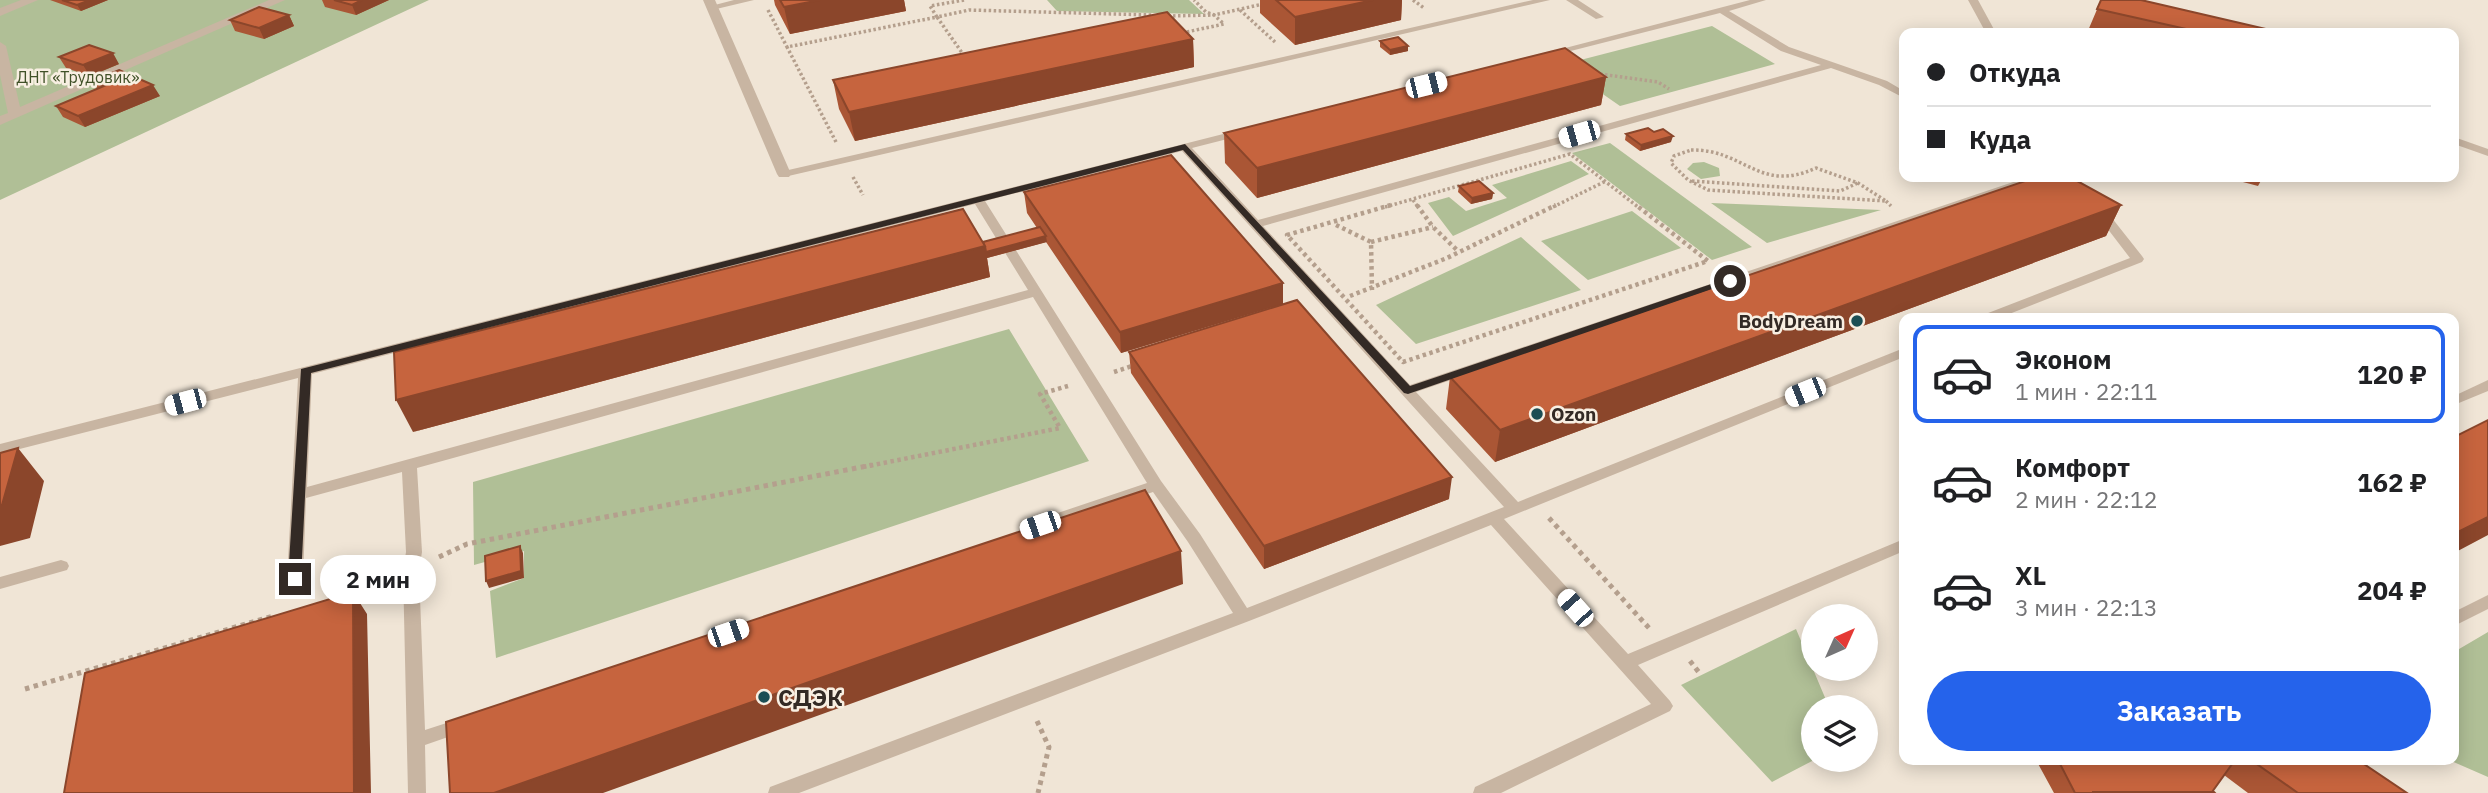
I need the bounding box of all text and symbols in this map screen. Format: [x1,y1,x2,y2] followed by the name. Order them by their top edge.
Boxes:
[1969,55,2061,89] text: Откуда
[17,67,139,87] park label: ДНТ «Трудовик»
[1404,70,1449,100] car
[1556,118,1603,150] car
[1969,122,2031,156] text: Куда
[1714,265,1746,297] route start
[1739,309,1843,333] place label: BodyDream
[1849,313,1865,329] marker: BodyDream
[2015,342,2112,376] text: Эконом
[1931,343,1994,406] icon: car
[2357,357,2427,391] text: 120 ₽
[1782,374,1829,410] car
[2015,376,2158,406] text: 1 мин · 22:11
[162,386,209,418] car
[1551,402,1596,426] place label: Ozon
[1529,406,1545,422] marker: Ozon
[2015,450,2130,484] text: Комфорт
[1931,451,1994,514] icon: car
[2357,465,2427,499] text: 162 ₽
[2015,484,2158,514] text: 2 мин · 22:12
[1017,508,1064,542] car
[320,554,435,604] callout: 2 мин
[2015,558,2046,592] text: XL
[1931,559,1994,622] icon: car
[279,563,311,595] route end
[346,564,410,594] text: 2 мин
[2357,573,2427,607] text: 204 ₽
[1554,585,1597,631] car
[2015,592,2158,622] text: 3 мин · 22:13
[1801,604,1878,681] north arrow
[1801,604,1878,772] map controls
[705,616,752,650] car
[1927,671,2431,751] button: Заказать
[778,682,843,712] place label: СДЭК
[756,689,772,705] marker: СДЭК
[1801,695,1878,772] button: layers

